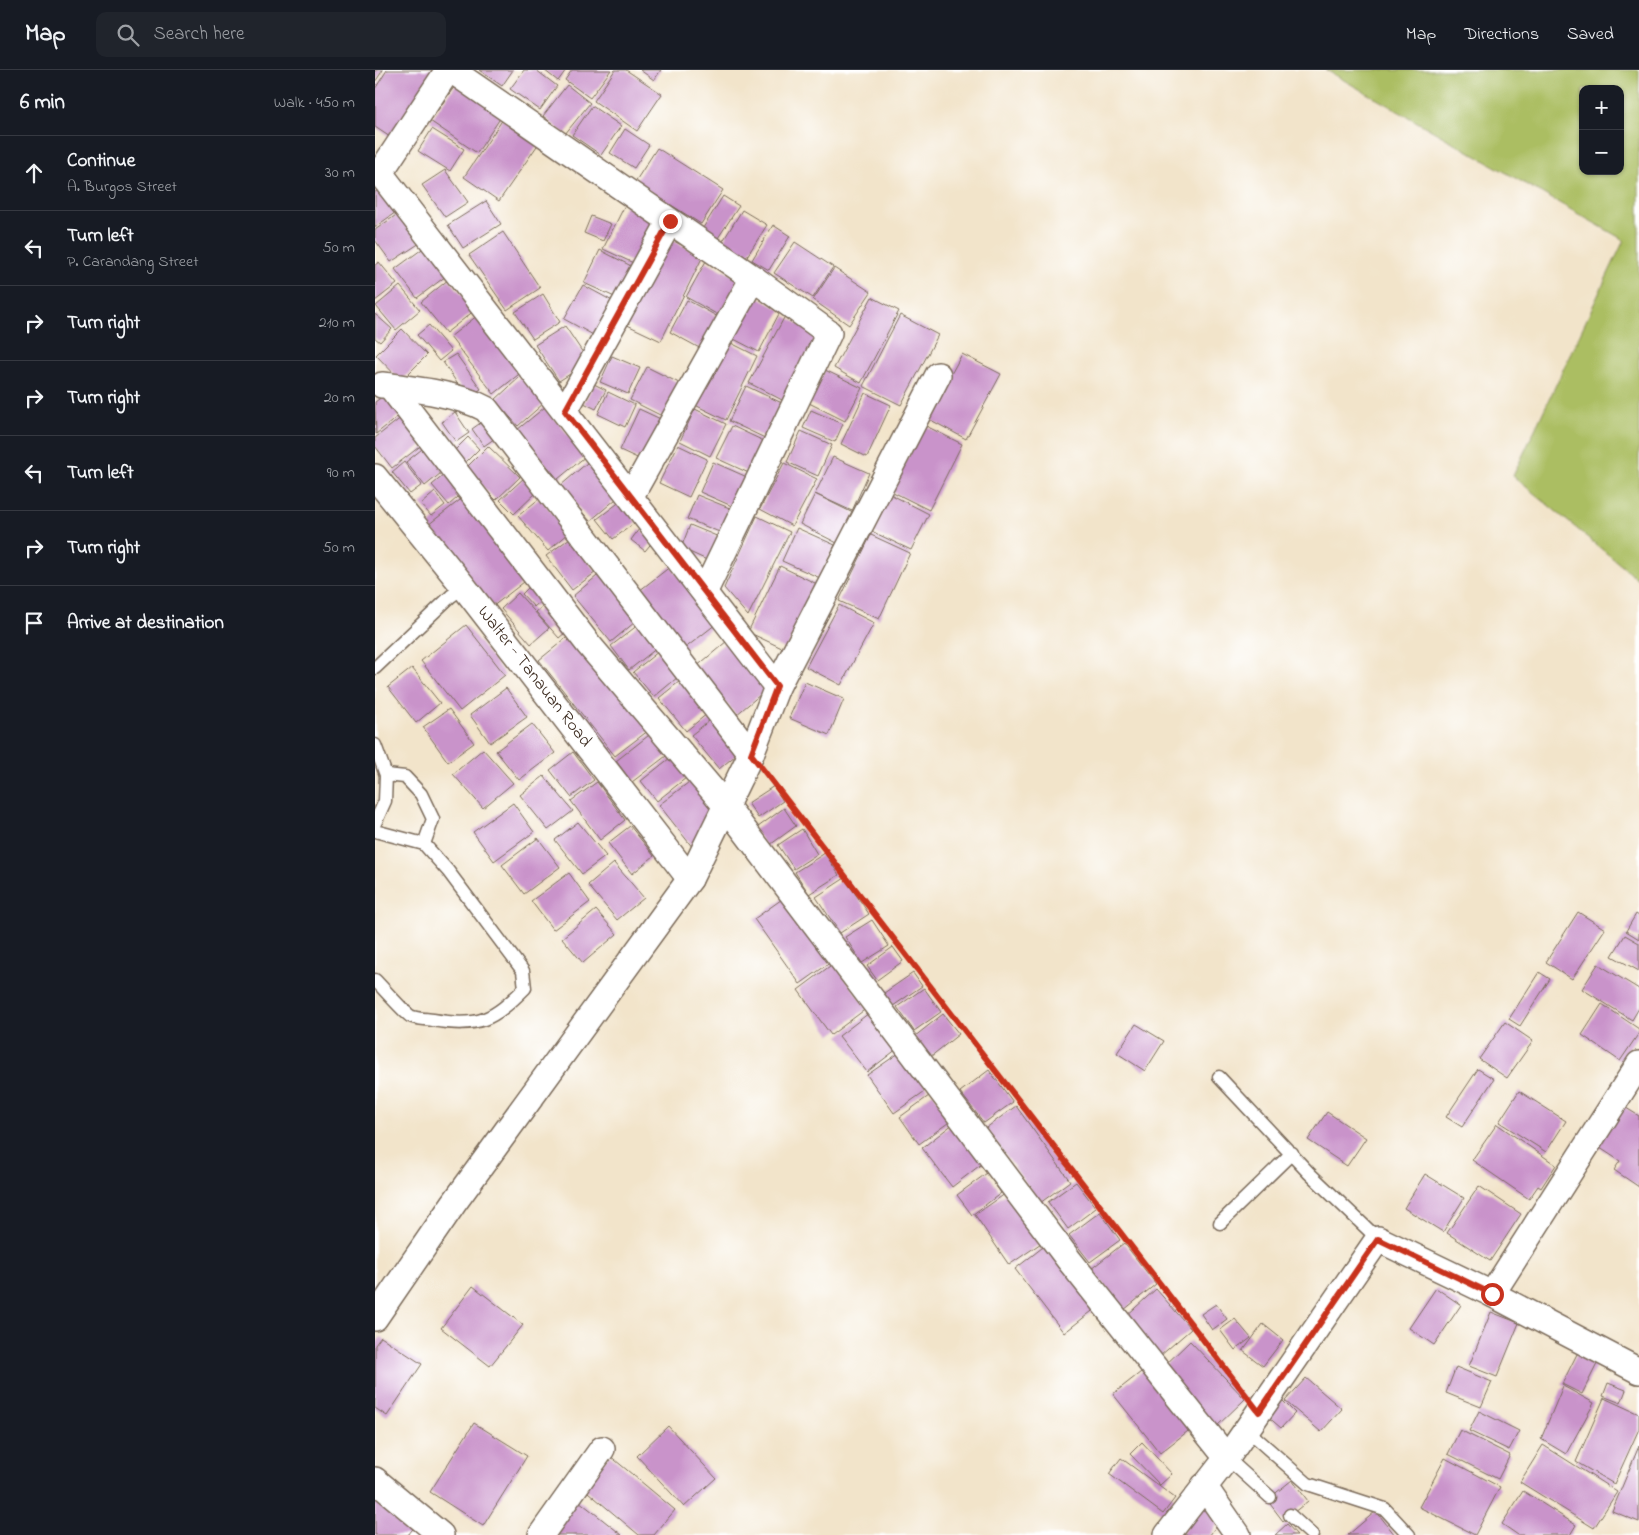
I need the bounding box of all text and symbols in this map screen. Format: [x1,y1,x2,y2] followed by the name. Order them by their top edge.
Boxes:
[96,12,446,57] search box
[25,17,66,52] text: Map
[114,21,142,49] icon: search
[154,21,245,48] text: Search here
[1406,22,1436,48] text: Map
[1464,22,1539,48] text: Directions
[1567,22,1614,48] text: Saved
[1579,85,1624,175] map controls
[1579,85,1624,130] button: +
[20,88,65,118] text: 6 min
[274,91,355,115] text: Walk · 450 m
[1579,130,1624,175] button: −
[67,148,135,175] text: Continue
[20,159,48,187] icon: ahead
[325,161,355,185] text: 30 m
[67,175,177,199] text: A. Burgos Street
[659,210,682,233] route end
[67,223,134,250] text: Turn left
[20,234,48,262] icon: left
[323,236,355,260] text: 50 m
[67,250,199,274] text: P. Carandang Street
[20,309,48,337] icon: right
[67,310,140,337] text: Turn right
[319,311,355,335] text: 210 m
[20,384,48,412] icon: right
[67,385,140,412] text: Turn right
[324,386,355,410] text: 20 m
[20,459,48,487] icon: left
[67,460,134,487] text: Turn left
[327,461,355,485] text: 90 m
[20,534,48,562] icon: right
[67,535,140,562] text: Turn right
[323,536,355,560] text: 50 m
[470,601,598,753] street label: Walter - Tanauan Road
[20,609,48,637] icon: arrive
[67,610,224,637] text: Arrive at destination
[1481,1283,1504,1306] route start

